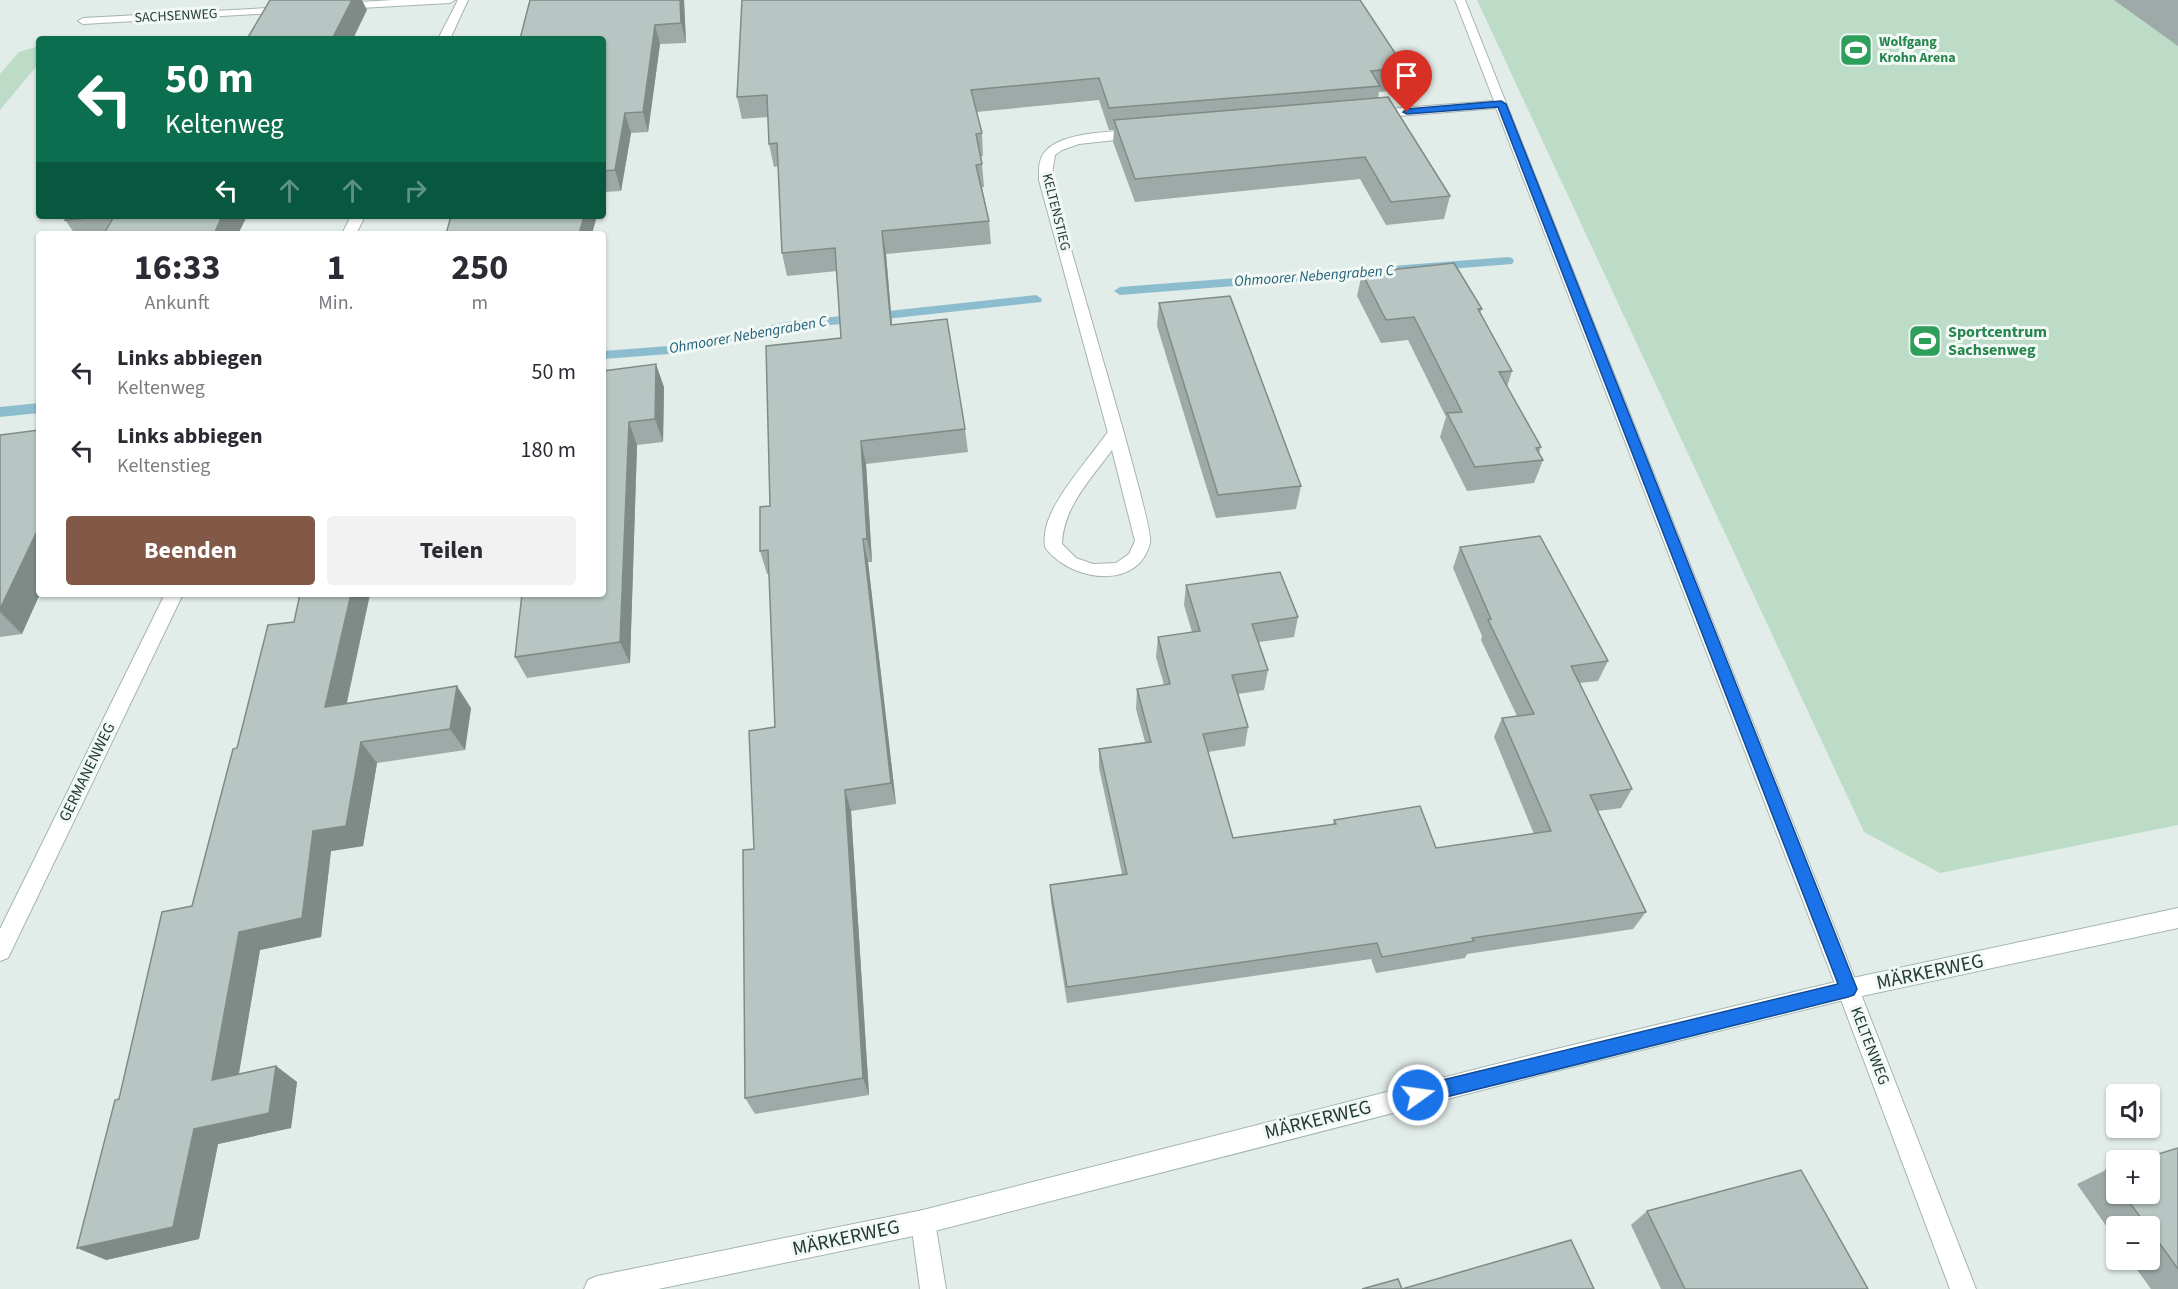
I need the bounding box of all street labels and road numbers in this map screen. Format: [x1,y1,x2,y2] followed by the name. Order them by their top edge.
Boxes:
[134,4,218,28] street label: SACHSENWEG
[1037,171,1075,253] street label: KELTENSTIEG
[53,719,121,825] street label: GERMANENWEG
[1874,947,1986,997] street label: MÄRKERWEG
[1845,1004,1895,1088] street label: KELTENWEG
[1262,1093,1374,1147] street label: MÄRKERWEG
[790,1213,902,1263] street label: MÄRKERWEG

